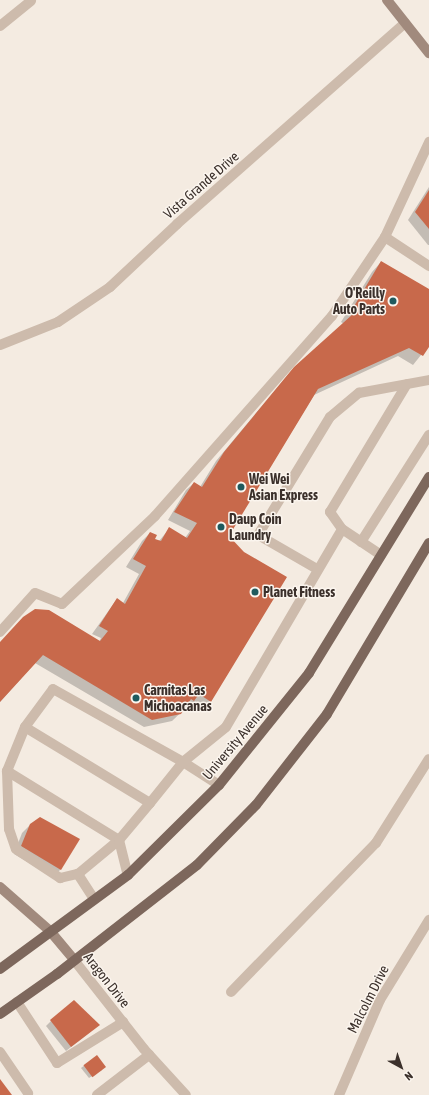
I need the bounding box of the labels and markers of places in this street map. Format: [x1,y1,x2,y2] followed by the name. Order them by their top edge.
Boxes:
[333,285,385,318] place label: O'Reilly Auto Parts
[388,296,398,306] marker: O'Reilly Auto Parts
[249,471,318,504] place label: Wei Wei Asian Express
[236,482,246,492] marker: Wei Wei Asian Express
[229,511,282,544] place label: Daup Coin Laundry
[216,522,226,532] marker: Daup Coin Laundry
[263,584,335,600] place label: Planet Fitness
[250,587,260,597] marker: Planet Fitness
[144,682,212,714] place label: Carnitas Las Michoacanas
[131,693,141,703] marker: Carnitas Las Michoacanas

